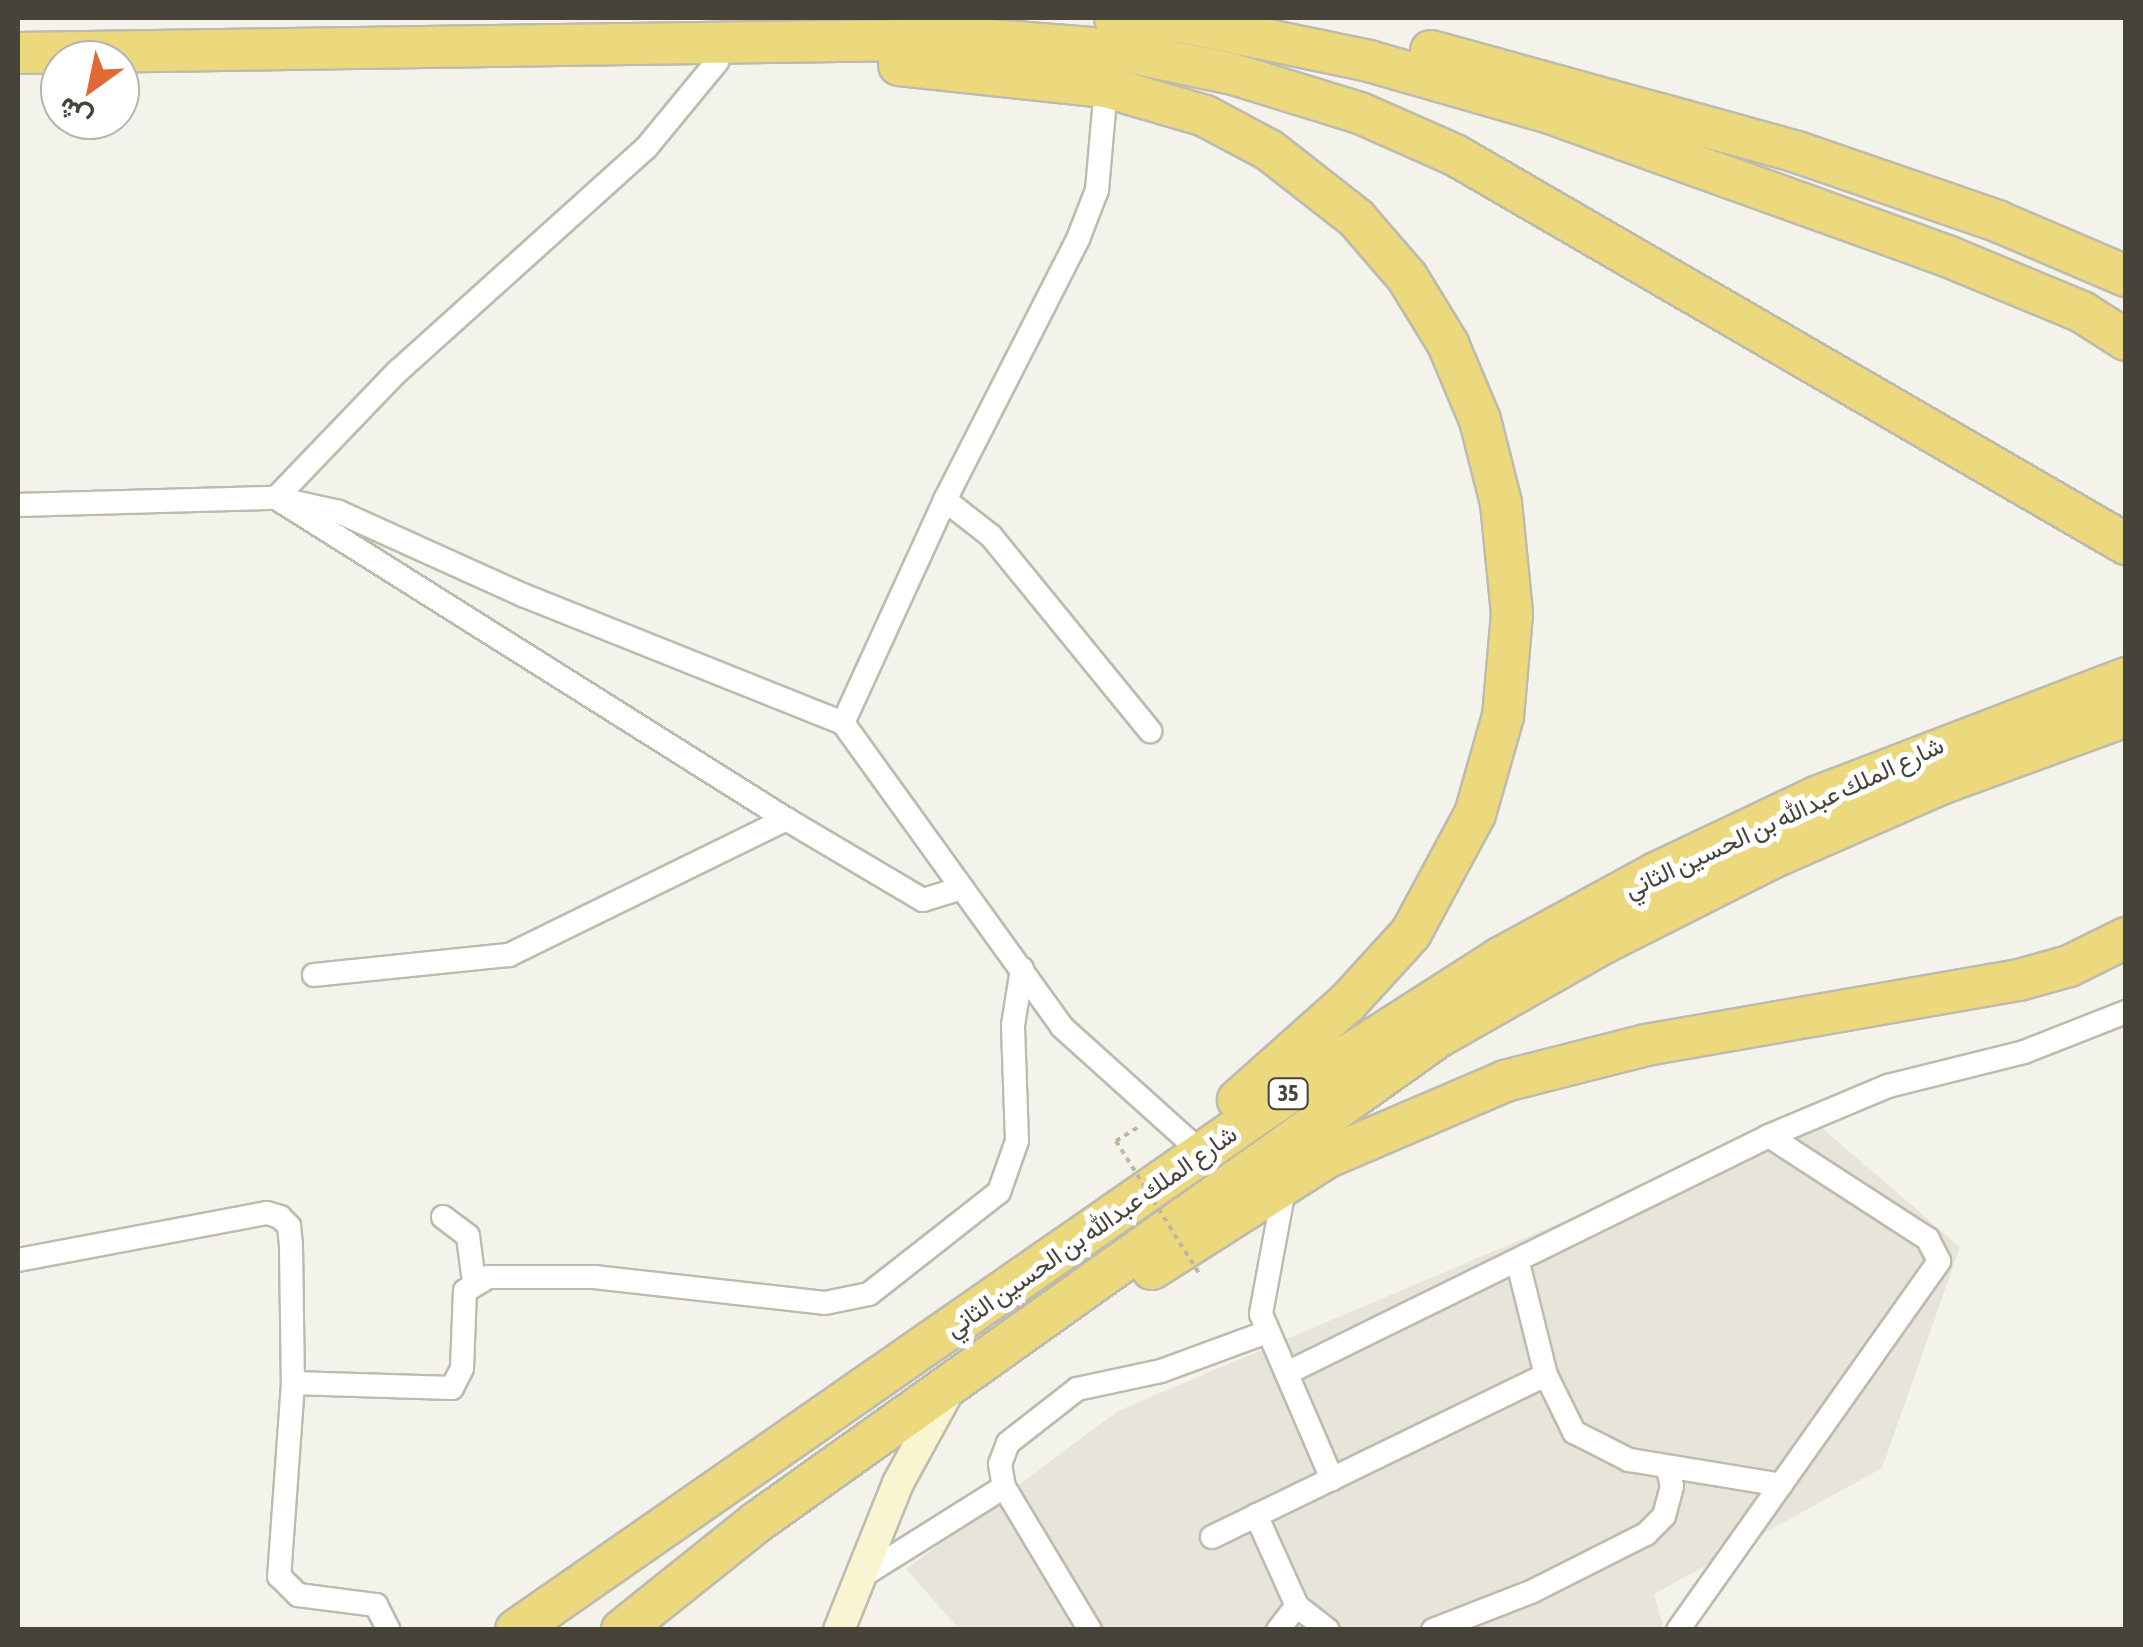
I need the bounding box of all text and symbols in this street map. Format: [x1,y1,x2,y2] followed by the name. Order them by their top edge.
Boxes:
[40,40,140,140] north arrow
[52,91,98,136] text: ش
[1620,730,1948,904] street label: شارع الملك عبدالله بن الحسين الثاني
[1266,1077,1310,1111] road number: 35
[940,1119,1242,1343] street label: شارع الملك عبدالله بن الحسين الثاني

